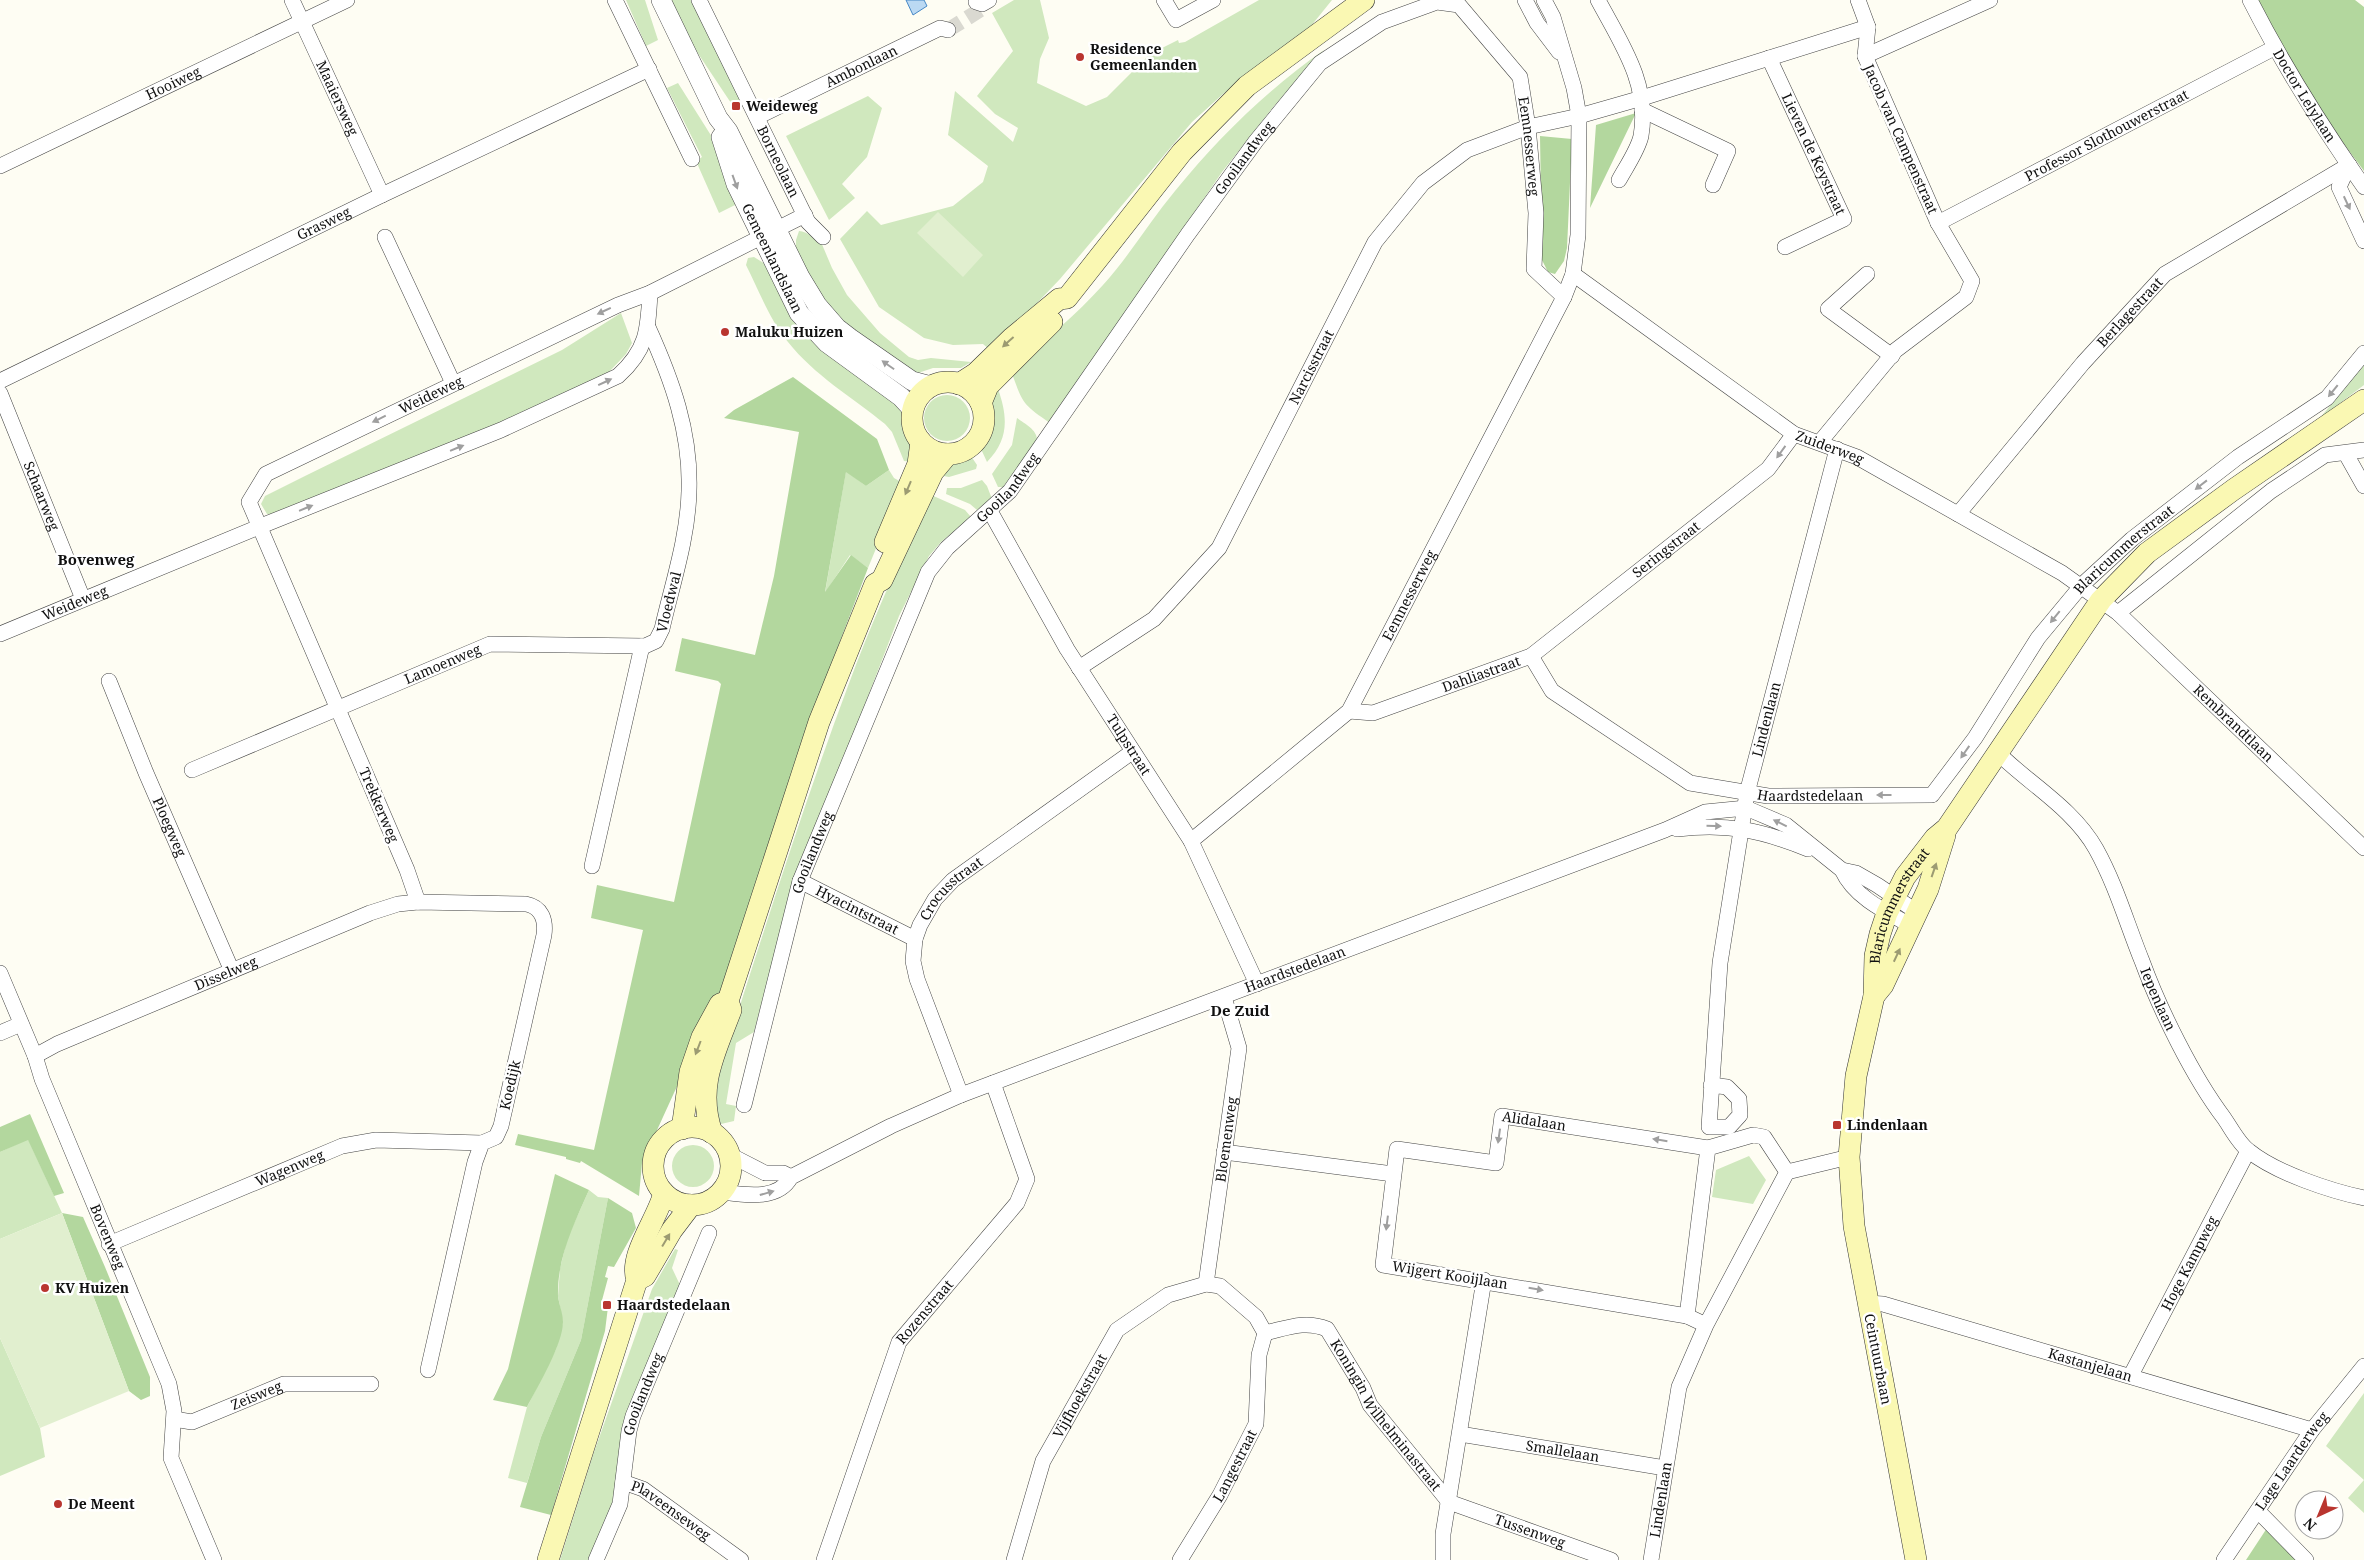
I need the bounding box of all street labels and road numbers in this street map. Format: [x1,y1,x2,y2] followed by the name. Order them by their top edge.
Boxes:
[822,40,900,91] street label: Ambonlaan
[2269,45,2341,146] street label: Doctor Lelylaan
[312,57,363,139] street label: Maaiersweg
[1859,60,1943,217] street label: Jacob van Campenstraat
[142,61,204,104] street label: Hooiweg
[2021,84,2192,185] street label: Professor Slothouwerstraat
[1778,90,1851,218] street label: Lieven de Keystraat
[1514,95,1544,197] street label: Eemnesserweg
[1210,116,1278,198] street label: Gooilandweg
[753,122,804,200] street label: Borneolaan
[738,200,808,316] street label: Gemeenlandslaan
[293,202,354,244] street label: Grasweg
[2092,273,2167,351] street label: Berlagestraat
[1284,326,1338,407] street label: Narcisstraat
[395,371,466,418] street label: Weideweg
[1793,425,1868,468] street label: Zuiderweg
[972,448,1043,526] street label: Gooilandweg
[20,458,65,534] street label: Schaarweg
[2069,500,2177,598] street label: Blaricummerstraat
[1628,516,1703,582] street label: Seringstraat
[1377,546,1440,644] street label: Eemnesserweg
[652,569,685,634] street label: Vloedwal
[39,580,111,625] street label: Weideweg
[401,639,484,688] street label: Lamoenweg
[1439,651,1523,696] street label: Dahliastraat
[1747,680,1785,759] street label: Lindenlaan
[2190,680,2278,766] street label: Rembrandtlaan
[1103,710,1156,779] street label: Tulpstraat
[355,764,404,846] street label: Trekkerweg
[1756,784,1863,805] street label: Haardstedelaan
[149,794,191,860] street label: Ploegweg
[787,808,837,896] street label: Gooilandweg
[1865,844,1933,964] street label: Blaricummerstraat
[915,852,986,924] street label: Crocusstraat
[813,880,902,938] street label: Hyacintstraat
[1242,941,1348,996] street label: Haardstedelaan
[191,951,260,994] street label: Disselweg
[2136,965,2181,1034] street label: Iepenlaan
[495,1057,525,1112] street label: Koedijk
[1210,1095,1241,1183] street label: Bloemenweg
[1501,1106,1567,1135] street label: Alidalaan
[252,1145,327,1190] street label: Wagenweg
[86,1201,130,1272] street label: Bovenweg
[2156,1212,2222,1314] street label: Hoge Kampweg
[1391,1256,1509,1293] street label: Wijgert Kooijlaan
[891,1275,957,1348] street label: Rozenstraat
[1860,1312,1897,1406] street label: Ceintuurbaan
[1326,1335,1446,1495] street label: Koningin Wilhelminastraat
[2046,1343,2135,1386] street label: Kastanjelaan
[618,1349,667,1437] street label: Gooilandweg
[1048,1350,1111,1441] street label: Vijfhoekstraat
[228,1376,285,1414] street label: Zeisweg
[2250,1407,2333,1514] street label: Lage Laarderweg
[1208,1426,1261,1506] street label: Langestraat
[1525,1435,1601,1466] street label: Smallelaan
[1645,1460,1676,1539] street label: Lindenlaan
[629,1476,715,1544] street label: Plaveenseweg
[1492,1509,1569,1552] street label: Tussenweg

